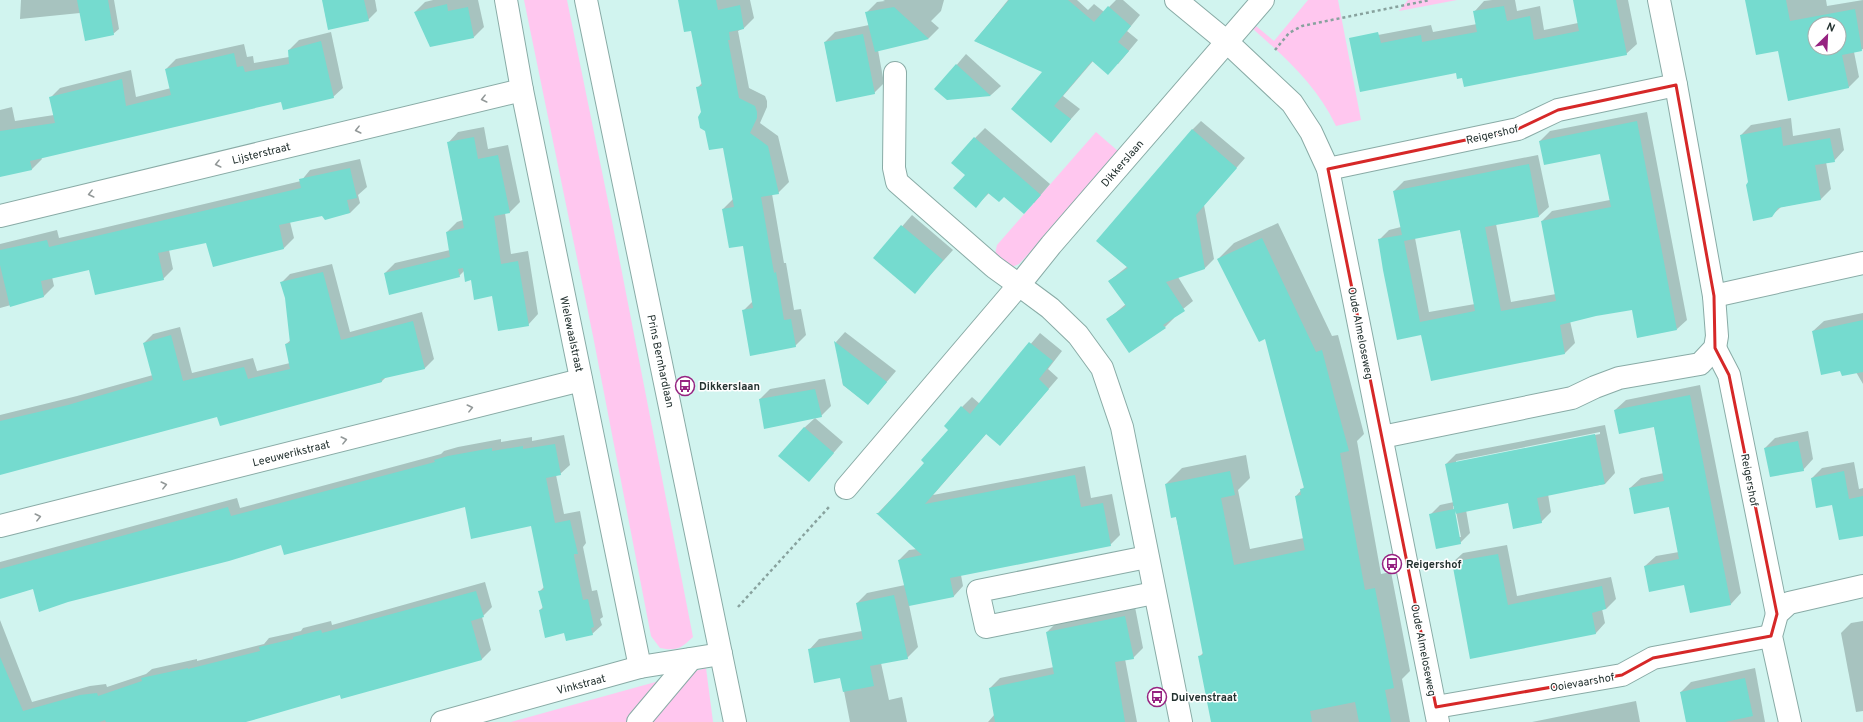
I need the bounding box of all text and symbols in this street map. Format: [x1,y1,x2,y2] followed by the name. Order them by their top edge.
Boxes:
[1807,16,1847,56] north arrow
[1824,20,1837,36] text: N
[481,95,487,103] one-way arrow
[1465,122,1520,148] street label: Reigershof
[354,125,361,133] one-way arrow
[1098,137,1147,190] street label: Dikkerslaan
[231,140,292,168] street label: Lijsterstraat
[214,159,221,167] one-way arrow
[88,190,94,198] one-way arrow
[1344,286,1376,381] street label: Oude Almeloseweg
[556,295,586,373] street label: Wielewaalstraat
[643,313,677,409] street label: Prins Bernhardlaan
[674,375,696,397] bus stop icon: Dikkerslaan
[699,380,760,394] place label: Dikkerslaan
[467,404,474,413] one-way arrow
[341,436,348,444] one-way arrow
[251,438,331,470] street label: Leeuwerikstraat
[1737,453,1761,508] street label: Reigershof
[160,481,167,490] one-way arrow
[35,513,41,521] one-way arrow
[1381,553,1403,575] bus stop icon: Reigershof
[1406,558,1461,572] place label: Reigershof
[1407,603,1439,698] street label: Oude Almeloseweg
[1549,670,1616,696] street label: Ooievaarshof
[555,672,607,698] street label: Vinkstraat
[1146,686,1168,708] bus stop icon: Duivenstraat
[1171,691,1237,705] place label: Duivenstraat

